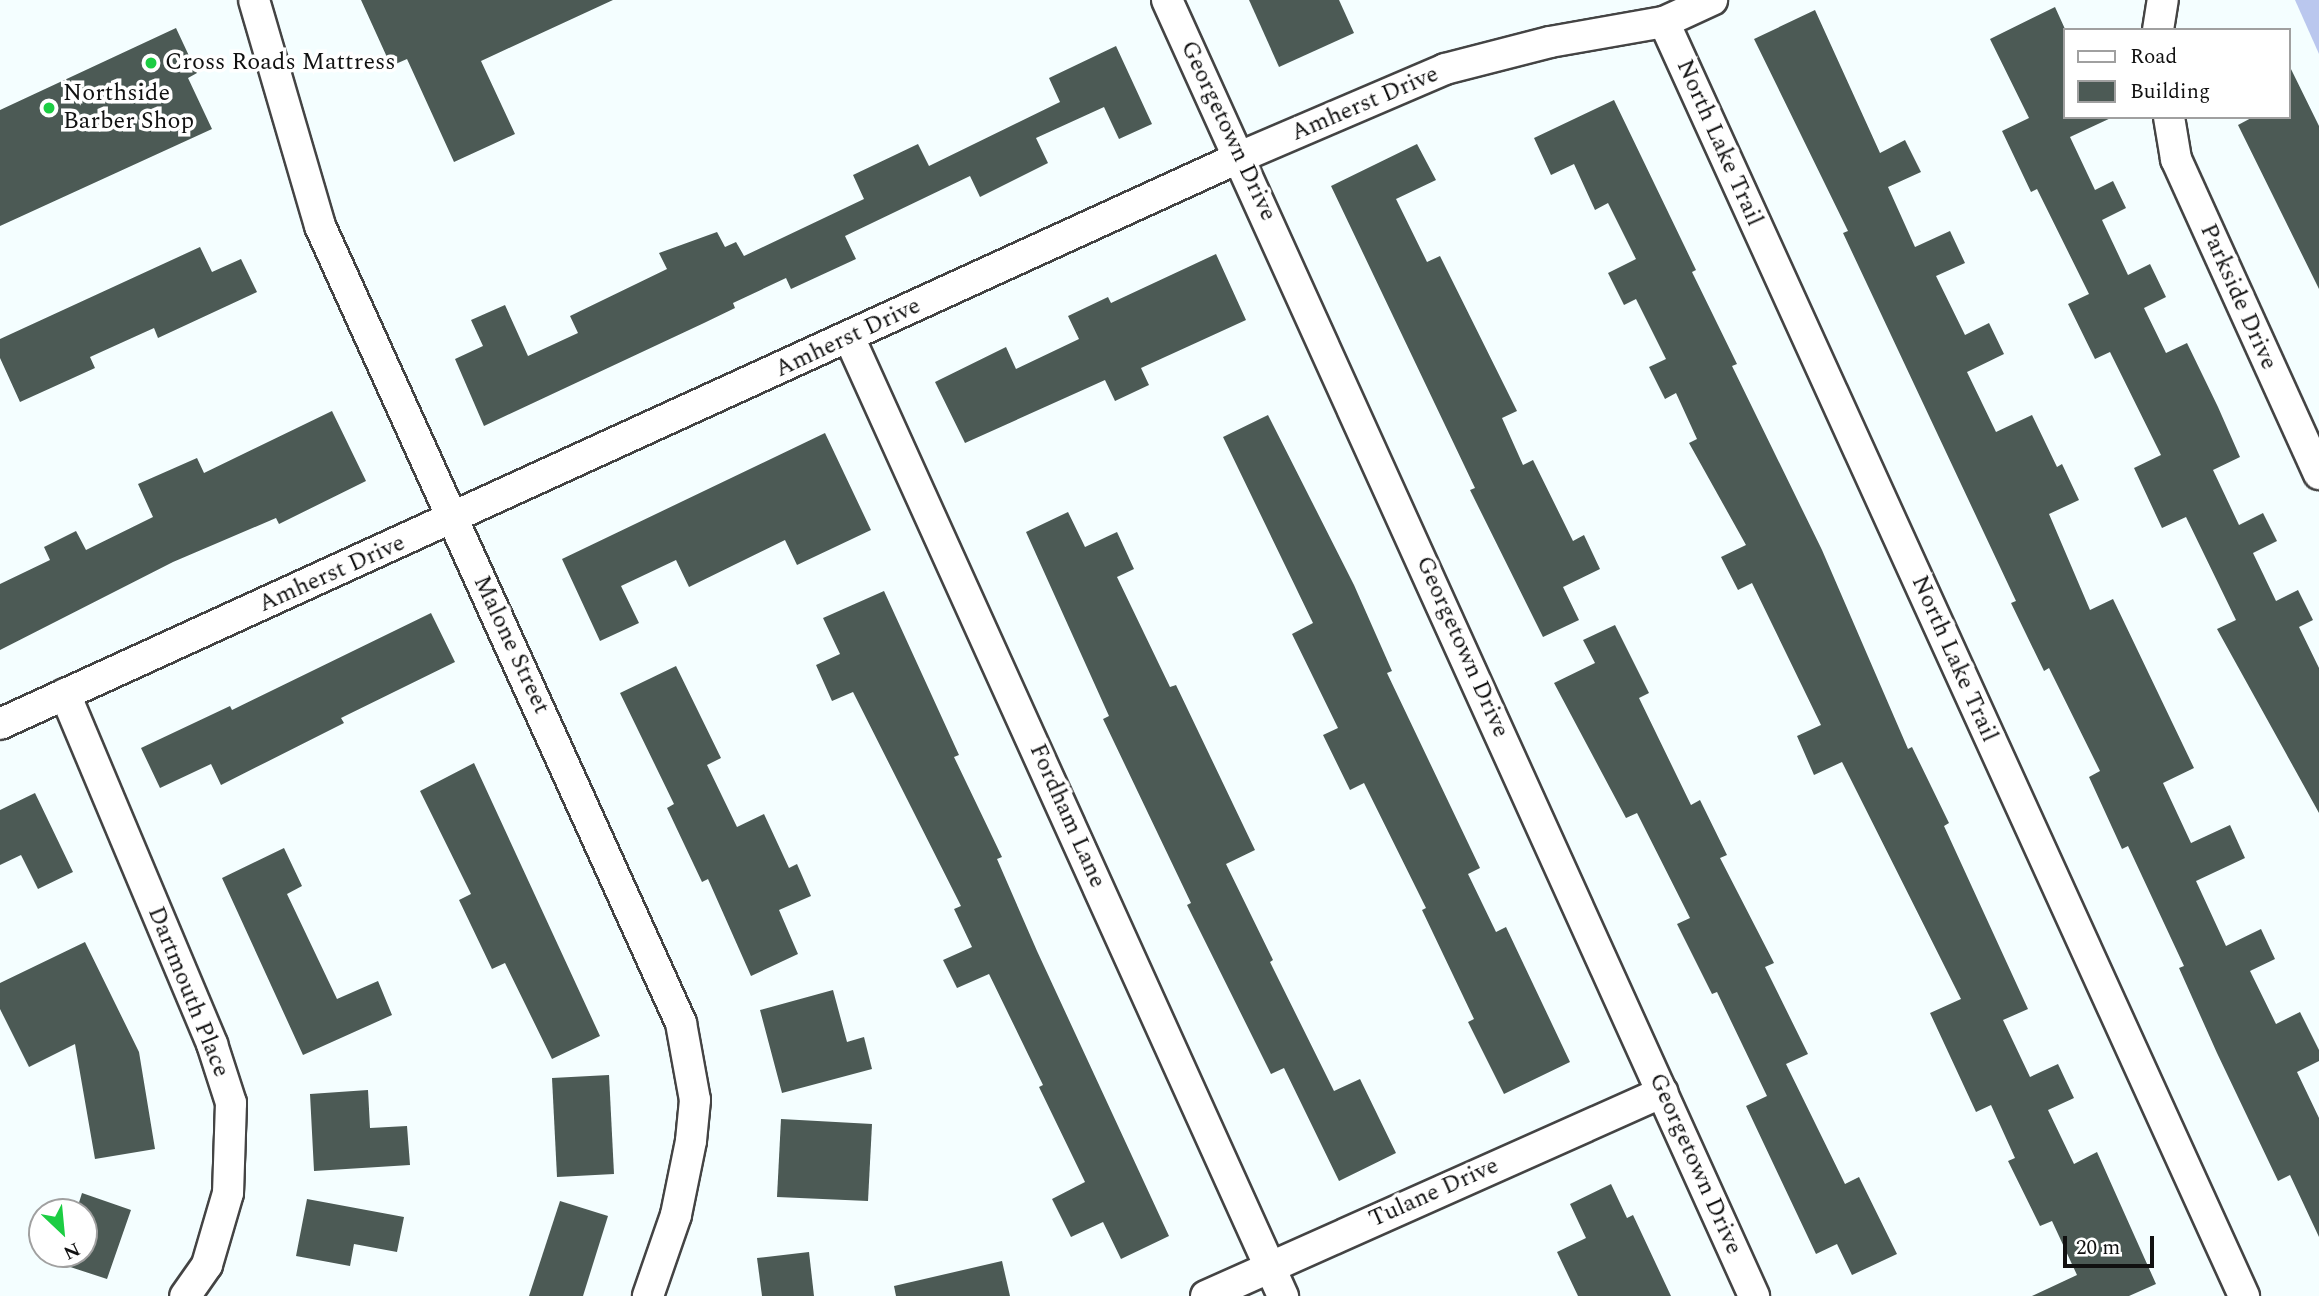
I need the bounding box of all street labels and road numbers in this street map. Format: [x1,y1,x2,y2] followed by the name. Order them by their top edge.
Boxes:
[1174,36,1282,226] street label: Georgetown Drive
[1669,55,1769,231] street label: North Lake Trail
[1287,60,1443,148] street label: Amherst Drive
[2193,220,2283,374] street label: Parkside Drive
[771,292,925,384] street label: Amherst Drive
[254,529,410,619] street label: Amherst Drive
[1409,552,1515,742] street label: Georgetown Drive
[466,571,556,719] street label: Malone Street
[1904,571,2004,747] street label: North Lake Trail
[1022,740,1112,892] street label: Fordham Lane
[141,903,235,1081] street label: Dartmouth Place
[1642,1069,1748,1259] street label: Georgetown Drive
[1365,1152,1503,1234] street label: Tulane Drive

